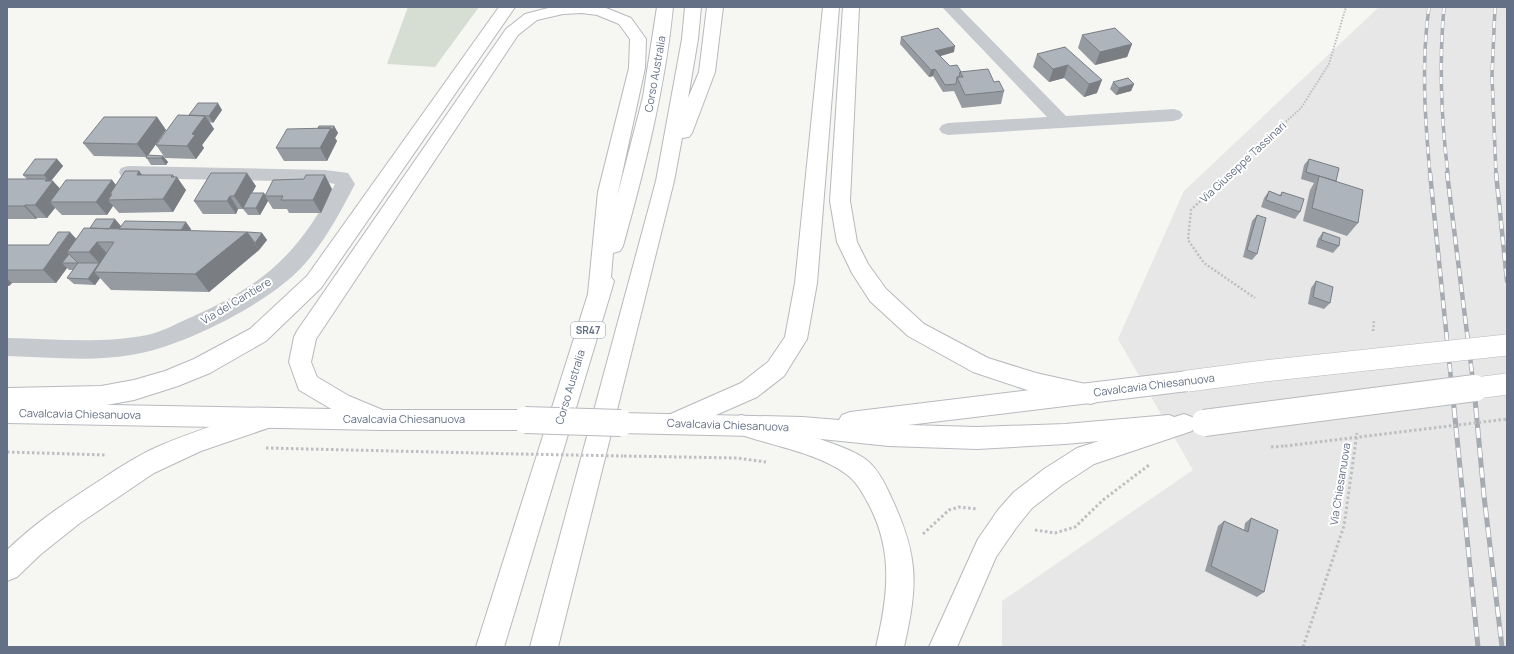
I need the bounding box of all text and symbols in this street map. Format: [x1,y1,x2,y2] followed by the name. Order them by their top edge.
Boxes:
[640,34,669,113] street label: Corso Australia
[1196,118,1289,206] street label: Via Giuseppe Tassinari
[198,273,274,327] street label: Via del Cantiere
[571,322,605,338] road number: SR47
[551,348,588,426] street label: Corso Australia
[1092,370,1215,399] street label: Cavalcavia Chiesanuova
[19,405,141,422] street label: Cavalcavia Chiesanuova
[343,411,465,426] street label: Cavalcavia Chiesanuova
[667,415,789,434] street label: Cavalcavia Chiesanuova
[1326,442,1353,526] street label: Via Chiesanuova

